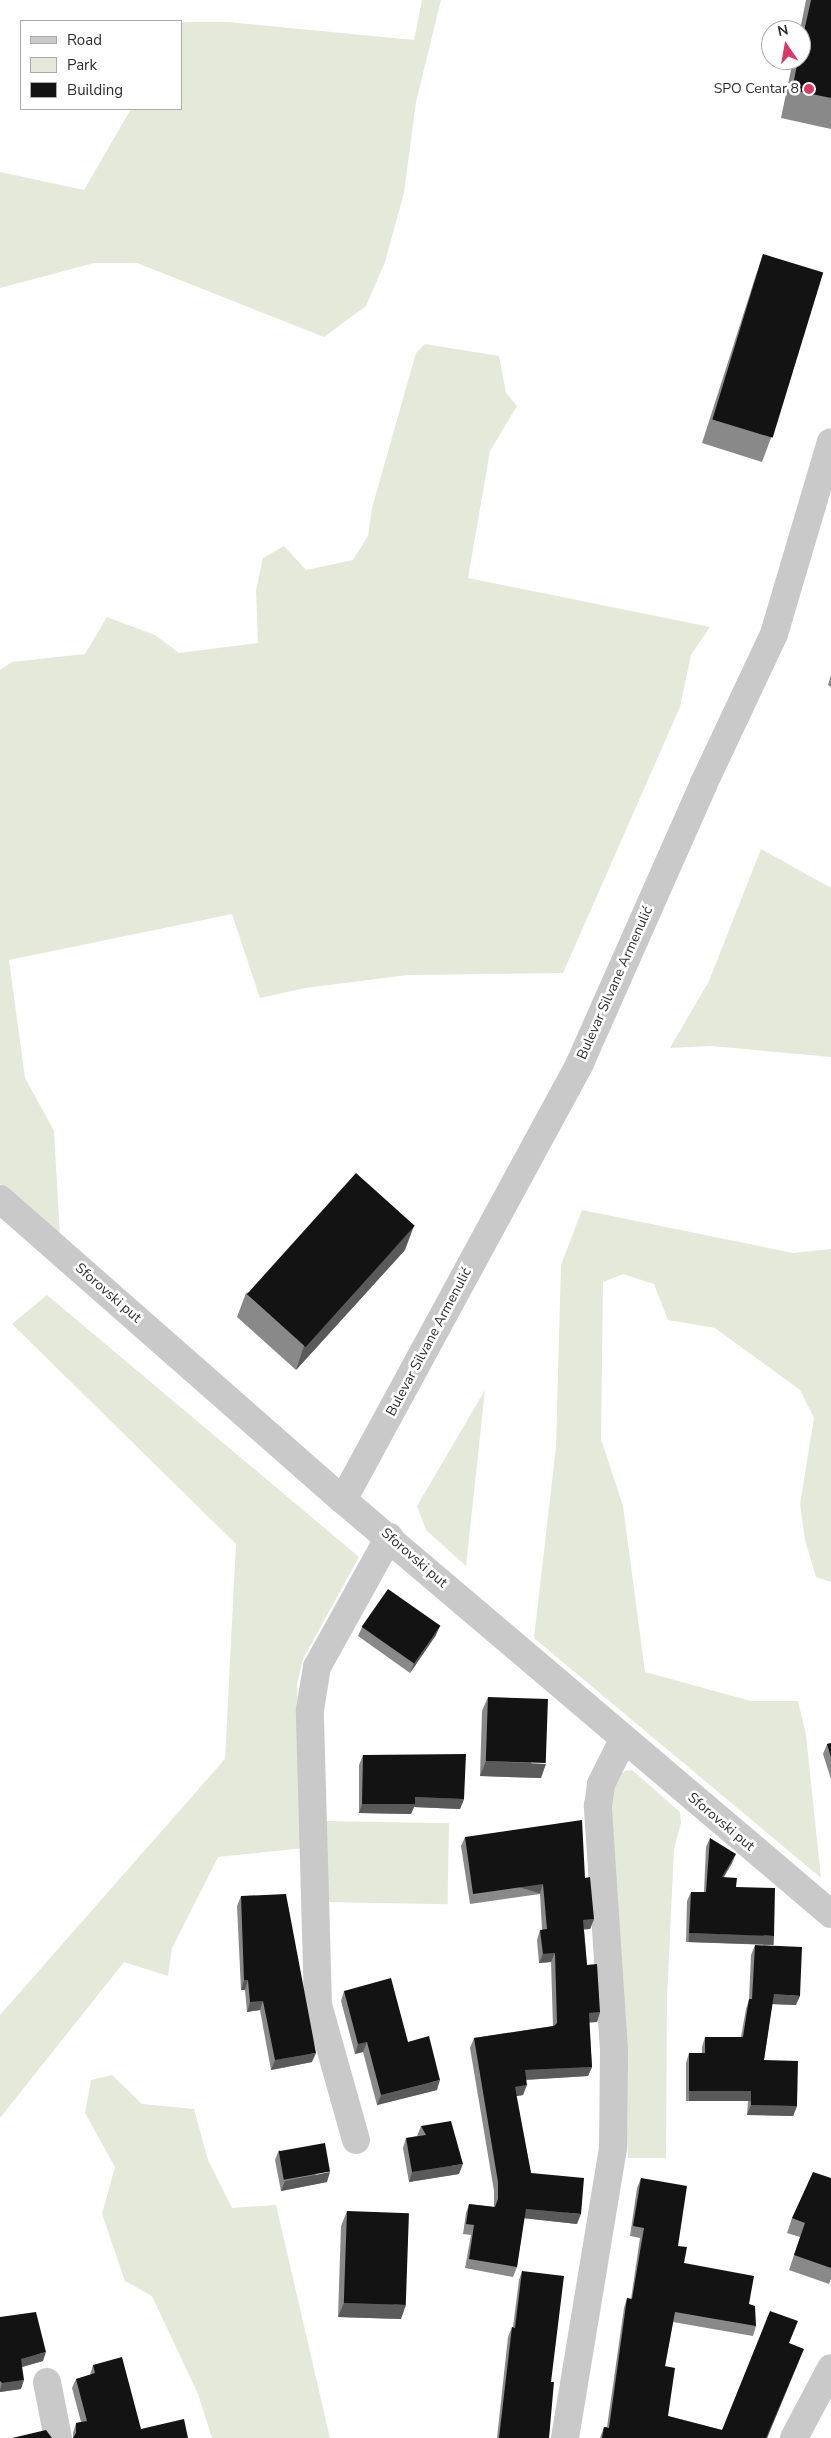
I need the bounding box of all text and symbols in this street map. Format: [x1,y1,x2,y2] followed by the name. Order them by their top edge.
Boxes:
[20,20,182,110] legend
[761,20,811,70] north arrow
[776,20,790,41] text: N
[67,30,102,50] text: Road
[67,55,97,75] text: Park
[67,80,123,100] text: Building
[714,81,799,97] place label: SPO Centar 8
[803,83,815,95] marker: SPO Centar 8
[574,904,656,1062] street label: Bulevar Silvane Armenulić
[72,1260,144,1326] street label: Sforovski put
[383,1265,475,1419] street label: Bulevar Silvane Armenulić
[378,1525,450,1591] street label: Sforovski put
[684,1789,758,1855] street label: Sforovski put

